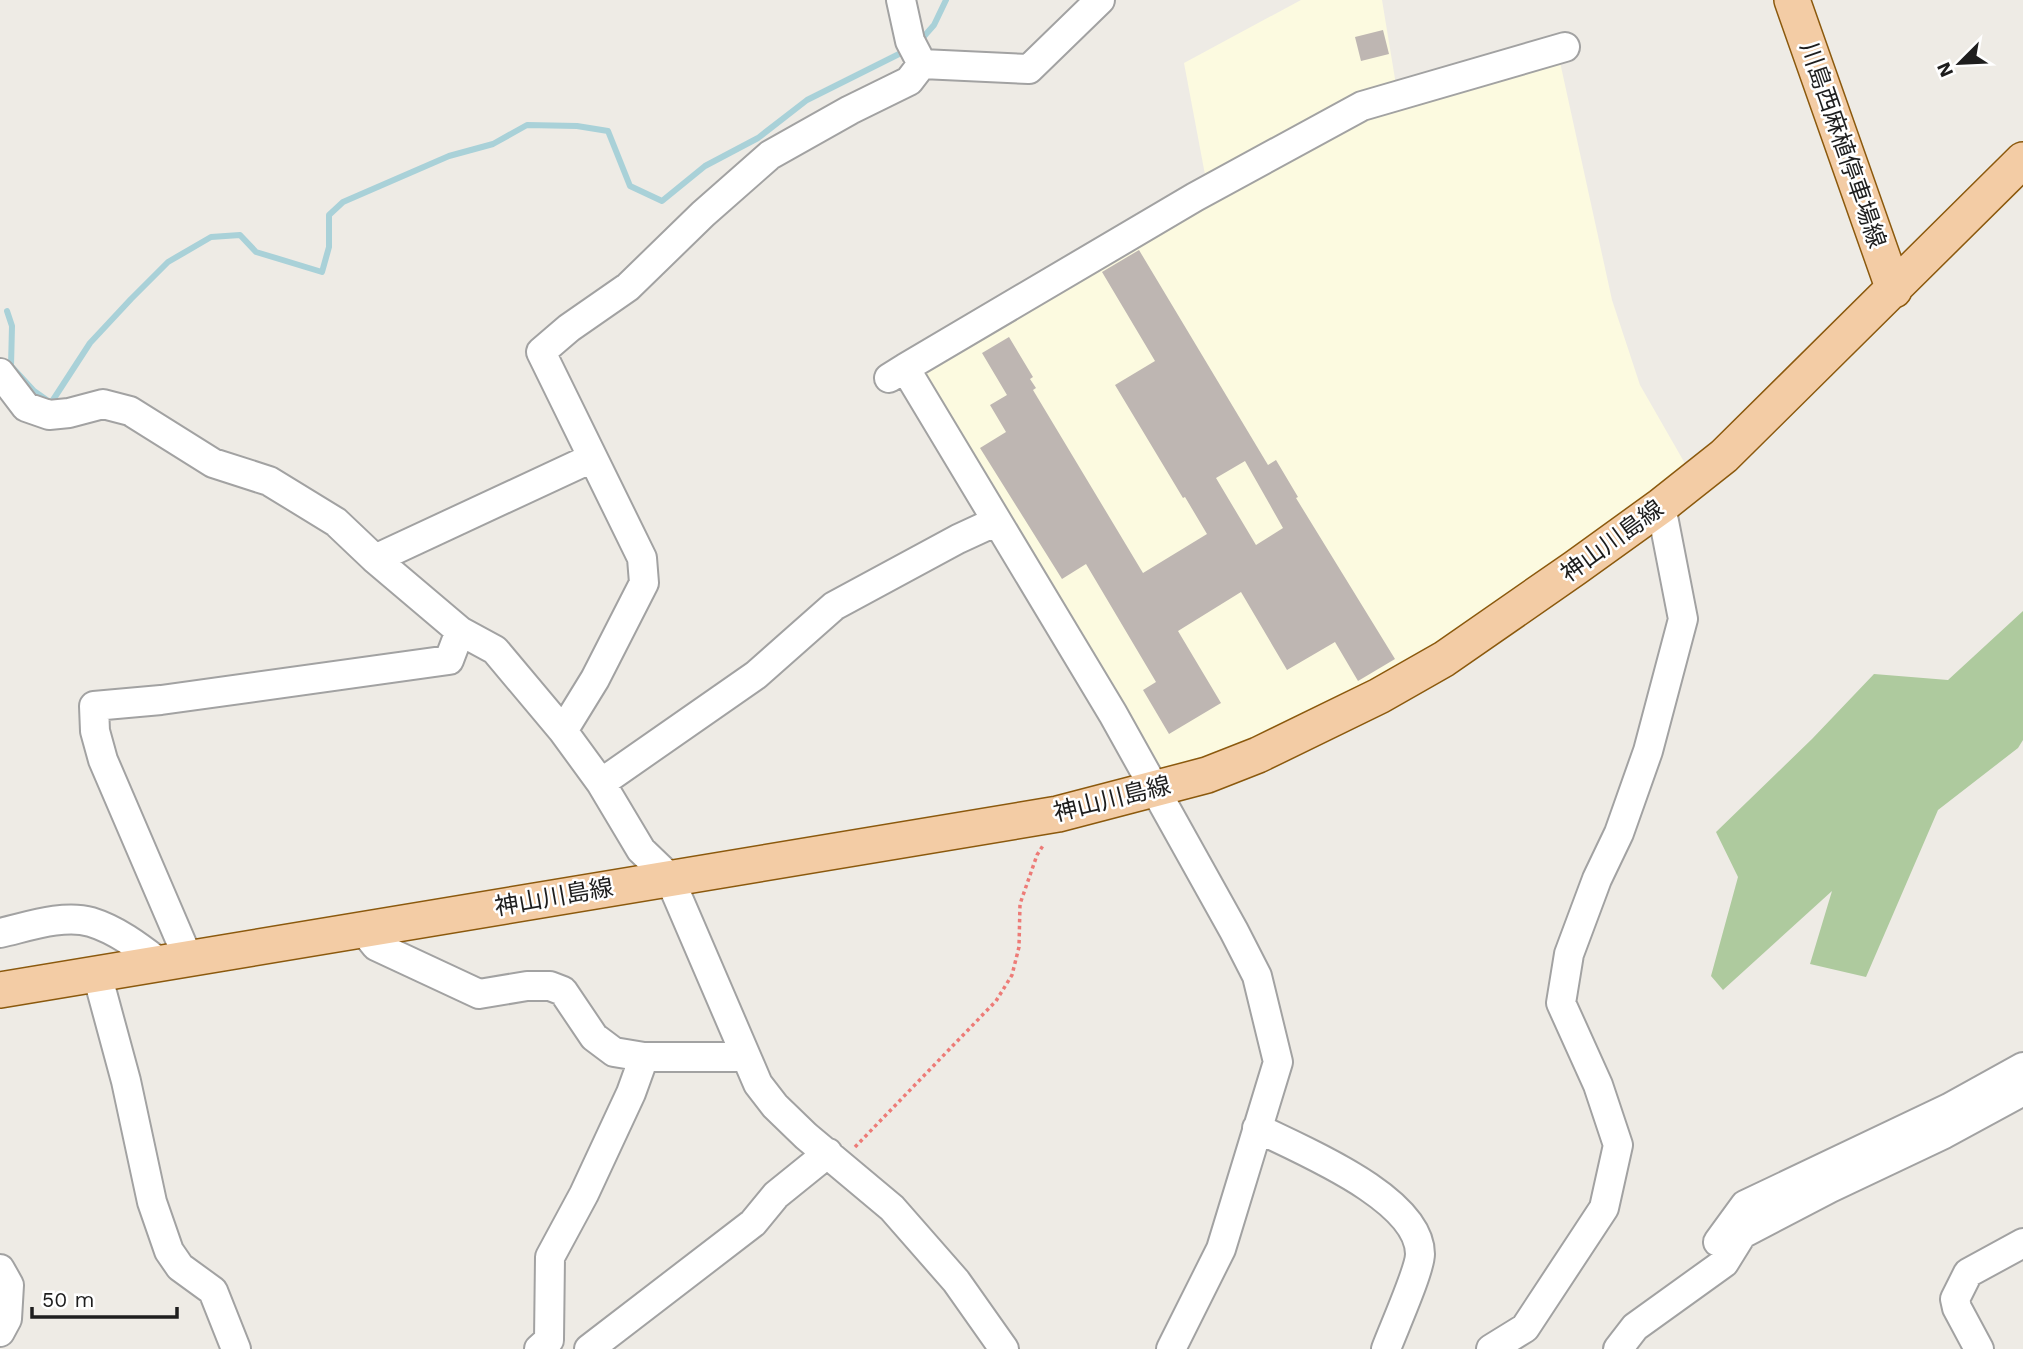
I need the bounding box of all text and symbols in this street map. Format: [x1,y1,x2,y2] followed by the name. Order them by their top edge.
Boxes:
[1925,28,1995,98] north arrow
[1795,38,1891,252] street label: 川島西麻植停車場線
[1932,59,1958,81] text: N
[1555,494,1669,588] street label: 神山川島線
[1050,771,1174,827] street label: 神山川島線
[492,873,616,921] street label: 神山川島線
[32,1276,177,1320] scale bar
[42,1287,94,1312] text: 50 m

